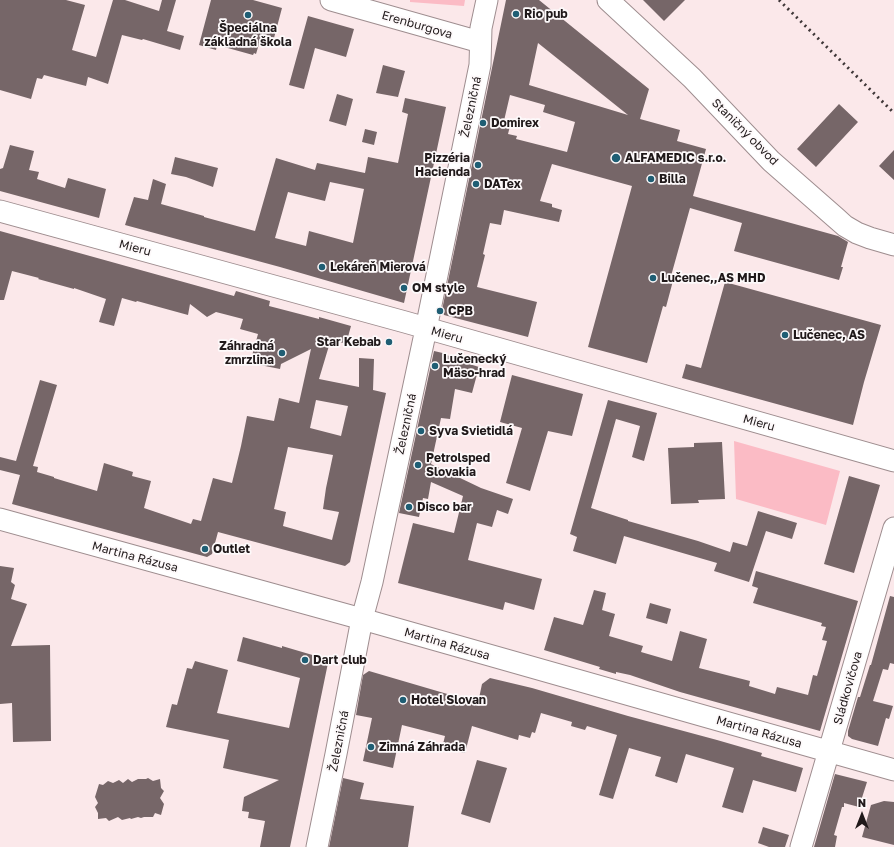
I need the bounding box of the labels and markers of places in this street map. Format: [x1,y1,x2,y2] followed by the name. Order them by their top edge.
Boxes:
[524,7,568,21] place label: Rio pub
[511,9,521,19] marker: Rio pub
[243,10,253,20] marker: Špeciálna základná škola
[204,21,292,49] place label: Špeciálna základná škola
[491,116,539,130] place label: Domirex
[478,118,488,128] marker: Domirex
[415,151,470,179] place label: Pizzéria Hacienda
[625,151,726,165] place label: ALFAMEDIC s.r.o.
[610,152,622,164] marker: ALFAMEDIC s.r.o.
[473,160,483,170] marker: Pizzéria Hacienda
[659,172,686,186] place label: Billa
[646,174,656,184] marker: Billa
[484,177,521,191] place label: DATex
[471,179,481,189] marker: DATex
[330,260,426,274] place label: Lekáreň Mierová
[317,262,327,272] marker: Lekáreň Mierová
[661,271,765,285] place label: Lučenec,,AS MHD
[648,273,658,283] marker: Lučenec,,AS MHD
[412,281,465,295] place label: OM style
[399,283,409,293] marker: OM style
[448,304,473,318] place label: CPB
[435,306,445,316] marker: CPB
[793,328,865,342] place label: Lučenec, AS
[780,330,790,340] marker: Lučenec, AS
[316,335,381,349] place label: Star Kebab
[384,337,394,347] marker: Star Kebab
[219,339,274,367] place label: Záhradná zmrzlina
[277,348,287,358] marker: Záhradná zmrzlina
[443,352,506,380] place label: Lučenecký Mäso-hrad
[430,361,440,371] marker: Lučenecký Mäso-hrad
[429,424,513,438] place label: Syva Svietidlá
[416,426,426,436] marker: Syva Svietidlá
[426,451,490,479] place label: Petrolsped Slovakia
[413,460,423,470] marker: Petrolsped Slovakia
[417,500,472,514] place label: Disco bar
[404,502,414,512] marker: Disco bar
[213,542,250,556] place label: Outlet
[200,544,210,554] marker: Outlet
[313,653,367,667] place label: Dart club
[300,655,310,665] marker: Dart club
[411,693,486,707] place label: Hotel Slovan
[398,695,408,705] marker: Hotel Slovan
[379,740,465,754] place label: Zimná Záhrada
[366,742,376,752] marker: Zimná Záhrada

